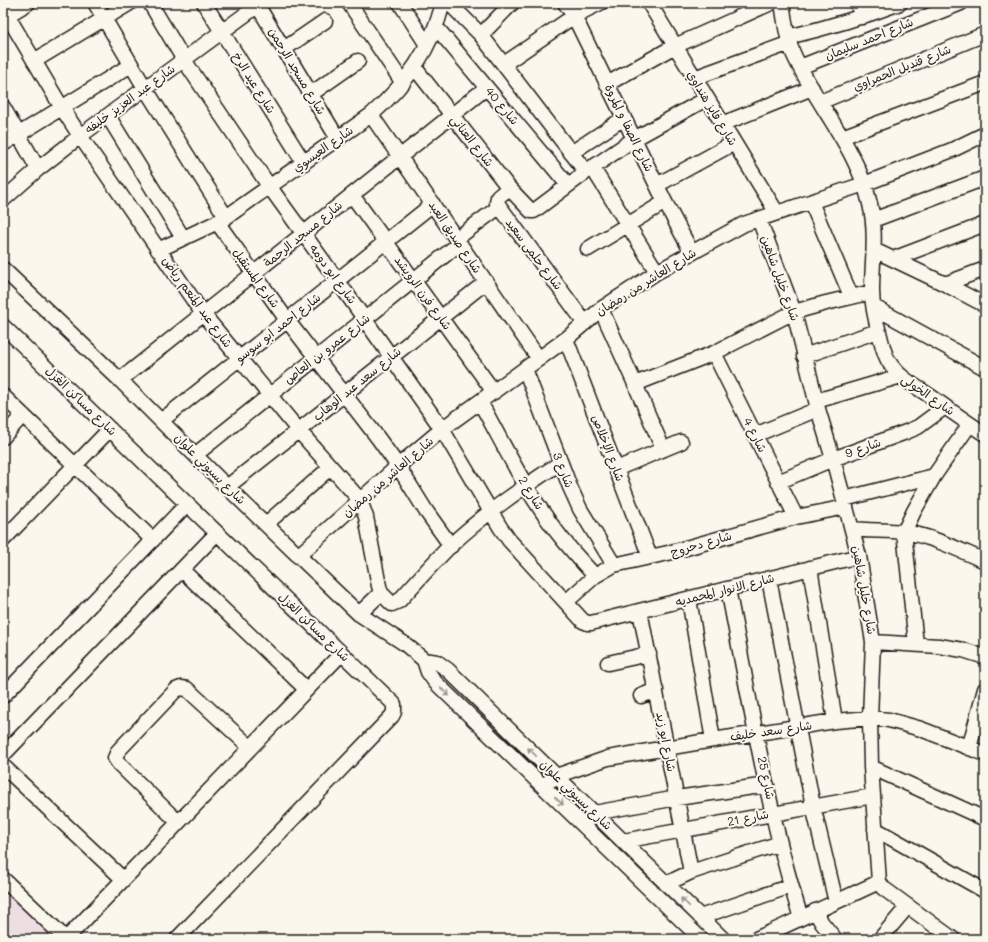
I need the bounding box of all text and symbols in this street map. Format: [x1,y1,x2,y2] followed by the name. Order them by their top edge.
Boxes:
[822,13,916,65] street label: شارع احمد سليمان
[264,24,330,118] street label: شارع مسجد الرحمن
[850,40,954,96] street label: شارع قنديل الحمراوي
[228,49,280,117] street label: شارع عيد الرخ
[81,60,179,138] street label: شارع عبد العزيز خليفه
[682,67,742,149] street label: شارع فايز هنداوي
[600,81,658,175] street label: شارع الصفا و المروة
[481,83,523,129] street label: شارع 40
[444,111,498,172] street label: شارع العناني
[289,121,357,177] street label: شارع العيسوي
[260,196,346,272] street label: شارع مسجد الرحمة
[424,197,486,277] street label: شارع صديق العبد
[501,214,567,294] street label: شارع حلمى سعيد
[756,233,804,323] street label: شارع خليل شاهين
[305,240,361,308] street label: شارع ابو دومه
[228,244,284,312] street label: شارع المستقبل
[592,244,700,320] street label: شارع العاشر من رمضان
[158,252,236,352] street label: شارع عبد المنعم رياض
[390,252,456,334] street label: شارع فرن الرويشد
[231,289,325,368] street label: شارع احمد ابو سوسو
[280,310,374,388] street label: شارع عمرو بن العاص
[309,343,405,425] street label: شارع سعد عبد الوهاب
[41,362,121,440] street label: شارع مساكن الغزل
[898,370,958,420] street label: شارع الخولى
[587,412,629,484] street label: شارع الإخلاص
[739,414,771,456] street label: شارع 4
[169,429,250,510] street label: شارع بسيوني علوان
[339,432,437,522] street label: شارع العاشر من رمضان
[843,433,883,463] street label: شارع 9
[548,450,578,490] street label: شارع 3
[514,473,548,513] street label: شارع 2
[668,527,734,561] street label: شارع دحروج
[847,544,881,636] street label: شارع خليل شاهين
[674,569,776,611] street label: شارع الانوار المحمديه
[274,588,354,666] street label: شارع مساكن الغزل
[440,687,450,696] one-way arrow
[651,711,681,773] street label: شارع ابو زيد
[729,716,813,746] street label: شارع سعد خليف
[527,748,537,757] one-way arrow
[753,755,779,801] street label: شارع 25
[534,756,616,836] street label: شارع بسيوني علوان
[554,797,564,806] one-way arrow
[726,805,770,831] street label: شارع 21
[680,897,690,907] one-way arrow

